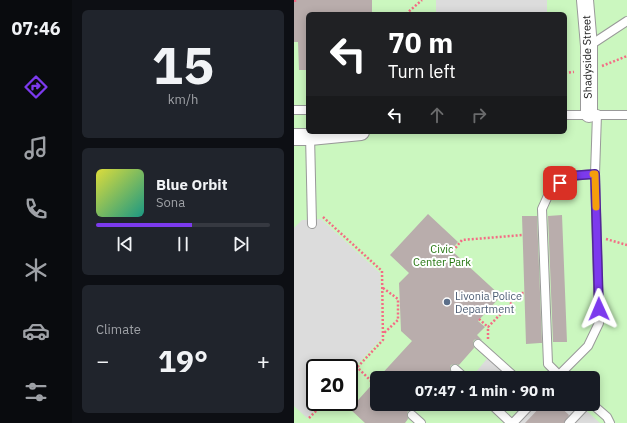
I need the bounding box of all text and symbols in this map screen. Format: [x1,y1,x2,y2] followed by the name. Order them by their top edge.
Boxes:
[579,15,595,99] street label: Shadyside Street
[11,17,61,40] text: 07:46
[388,24,453,61] text: 70 m
[322,28,374,80] icon: left
[152,31,214,98] text: 15
[388,60,456,83] text: Turn left
[22,73,50,101] icon: directions
[168,91,198,108] text: km/h
[384,104,406,126] icon: left
[426,104,448,126] icon: ahead
[468,104,490,126] icon: right
[22,134,50,162] icon: music
[543,166,577,200] pin
[549,172,571,194] icon: arrive
[156,175,227,194] text: Blue Orbit
[156,194,185,211] text: Sona
[22,195,50,223] icon: phone
[114,233,136,255] icon: previous
[172,233,194,255] icon: pause
[230,233,252,255] icon: next
[413,242,471,269] park label: Civic Center Park
[22,256,50,284] icon: climate
[578,288,620,330] position arrow
[455,289,522,316] place label: Livonia Police Department
[442,297,452,307] marker: Livonia Police Department
[22,317,50,345] icon: car
[96,321,141,338] text: Climate
[158,341,208,380] text: 19°
[96,346,109,375] text: −
[257,346,270,375] text: +
[306,359,358,411] speed limit sign: 20
[22,378,50,406] icon: filters
[415,381,555,400] text: 07:47 · 1 min · 90 m

